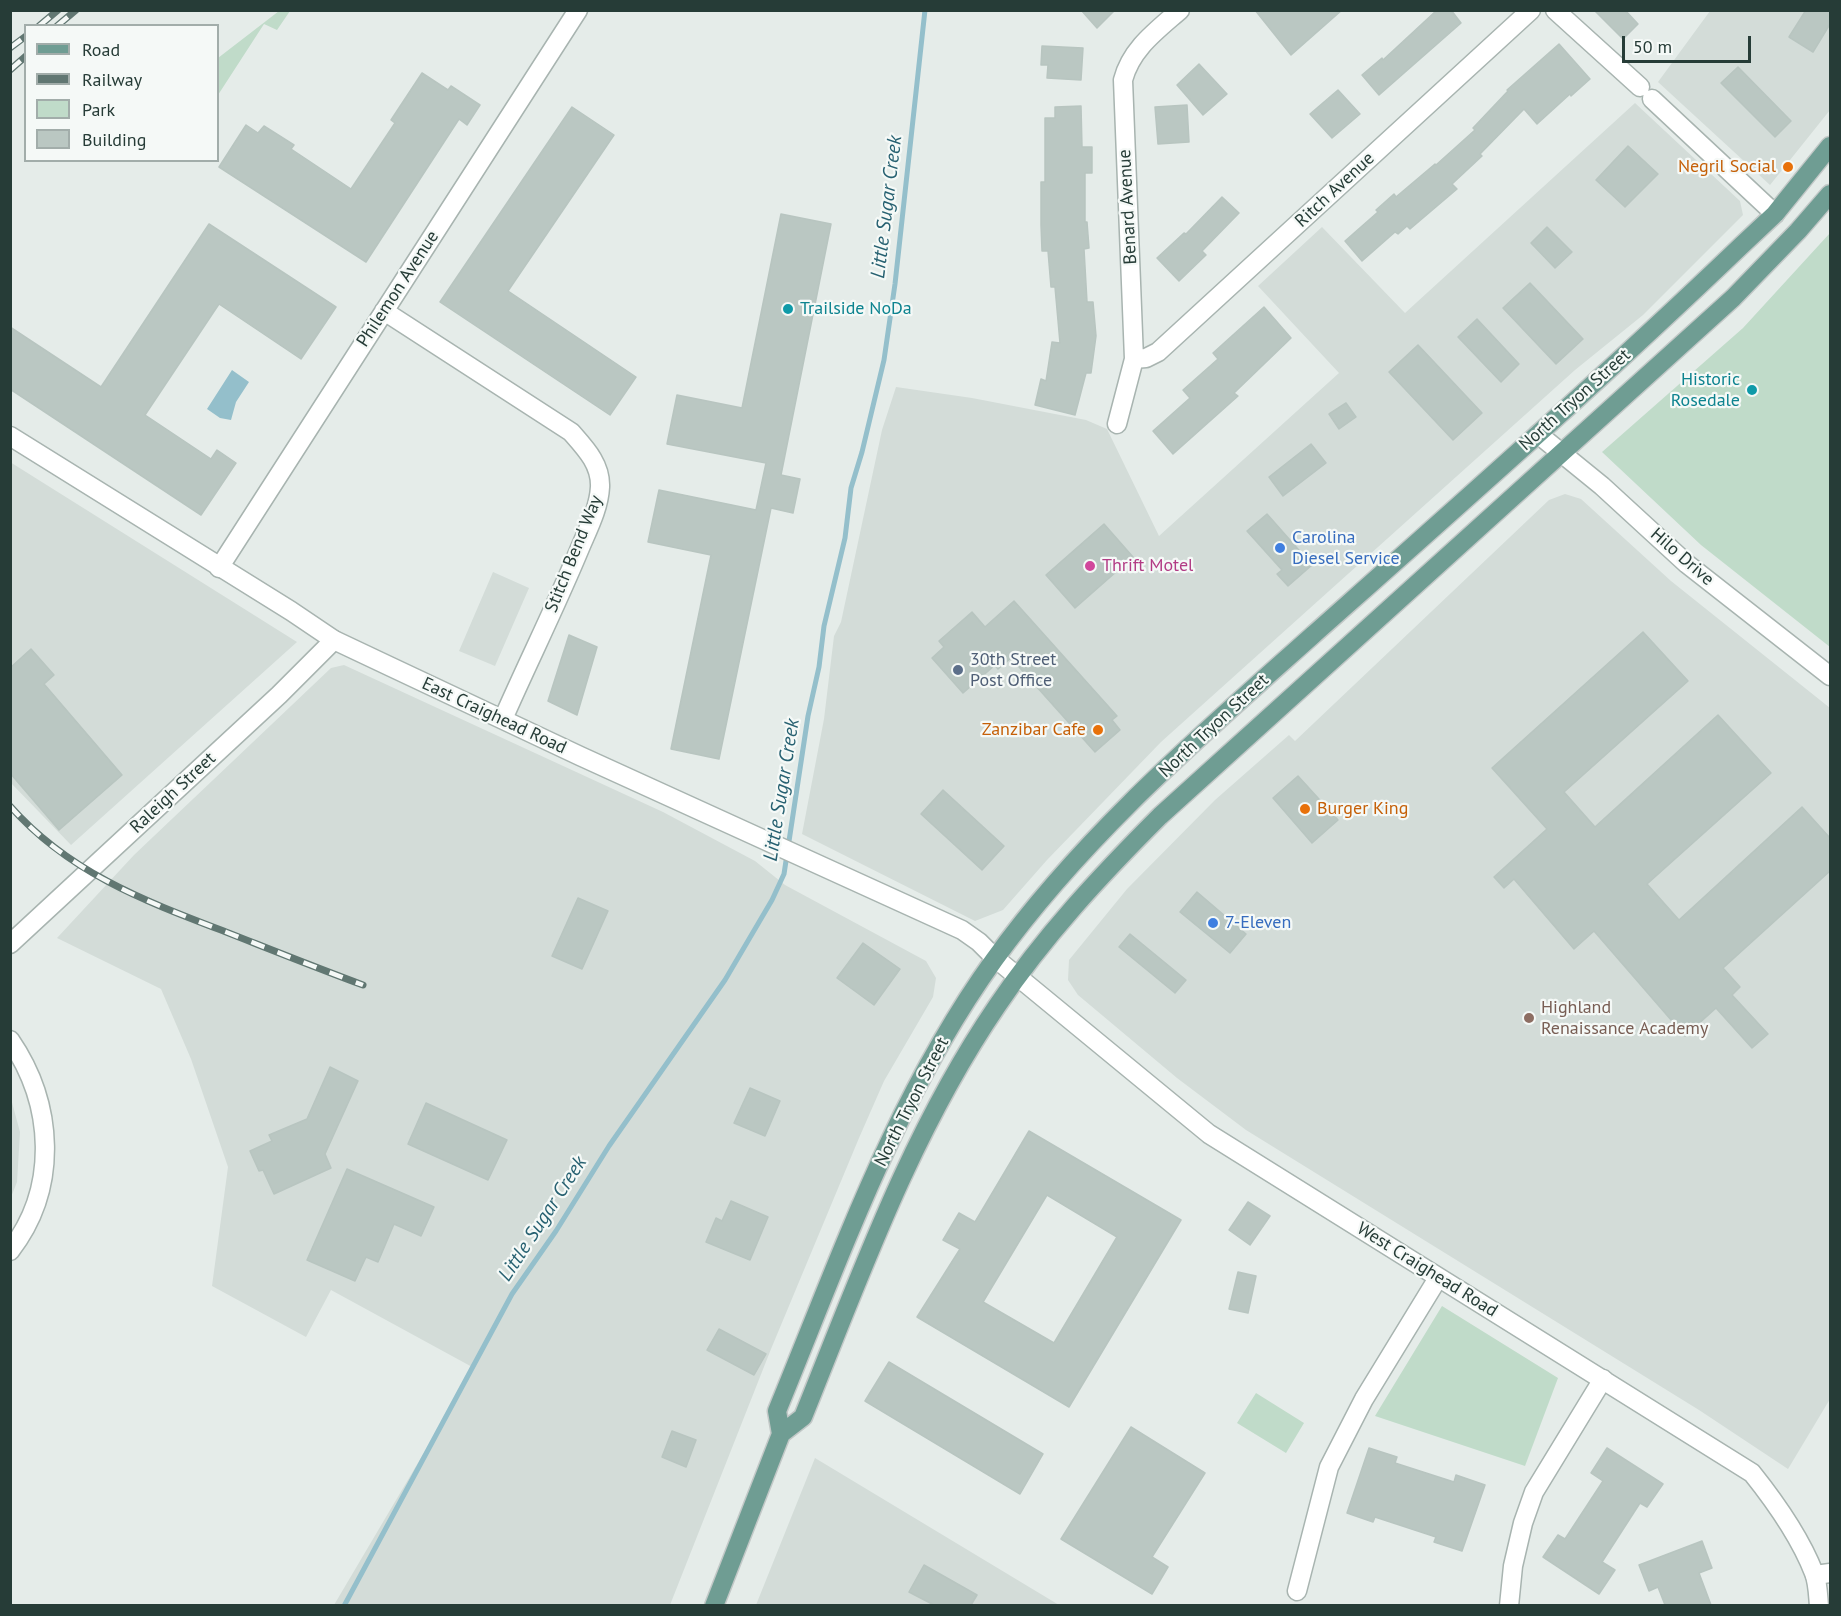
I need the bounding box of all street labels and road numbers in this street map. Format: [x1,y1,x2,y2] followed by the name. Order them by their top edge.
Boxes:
[1291,148,1379,232] street label: Ritch Avenue
[1114,149,1142,265] street label: Benard Avenue
[352,227,444,351] street label: Philemon Avenue
[1515,345,1635,455] street label: North Tryon Street
[541,492,607,616] street label: Stitch Bend Way
[1646,524,1718,590] street label: Hilo Drive
[1155,670,1273,782] street label: North Tryon Street
[418,673,570,759] street label: East Craighead Road
[126,748,220,838] street label: Raleigh Street
[870,1034,954,1170] street label: North Tryon Street
[1353,1218,1501,1322] street label: West Craighead Road

